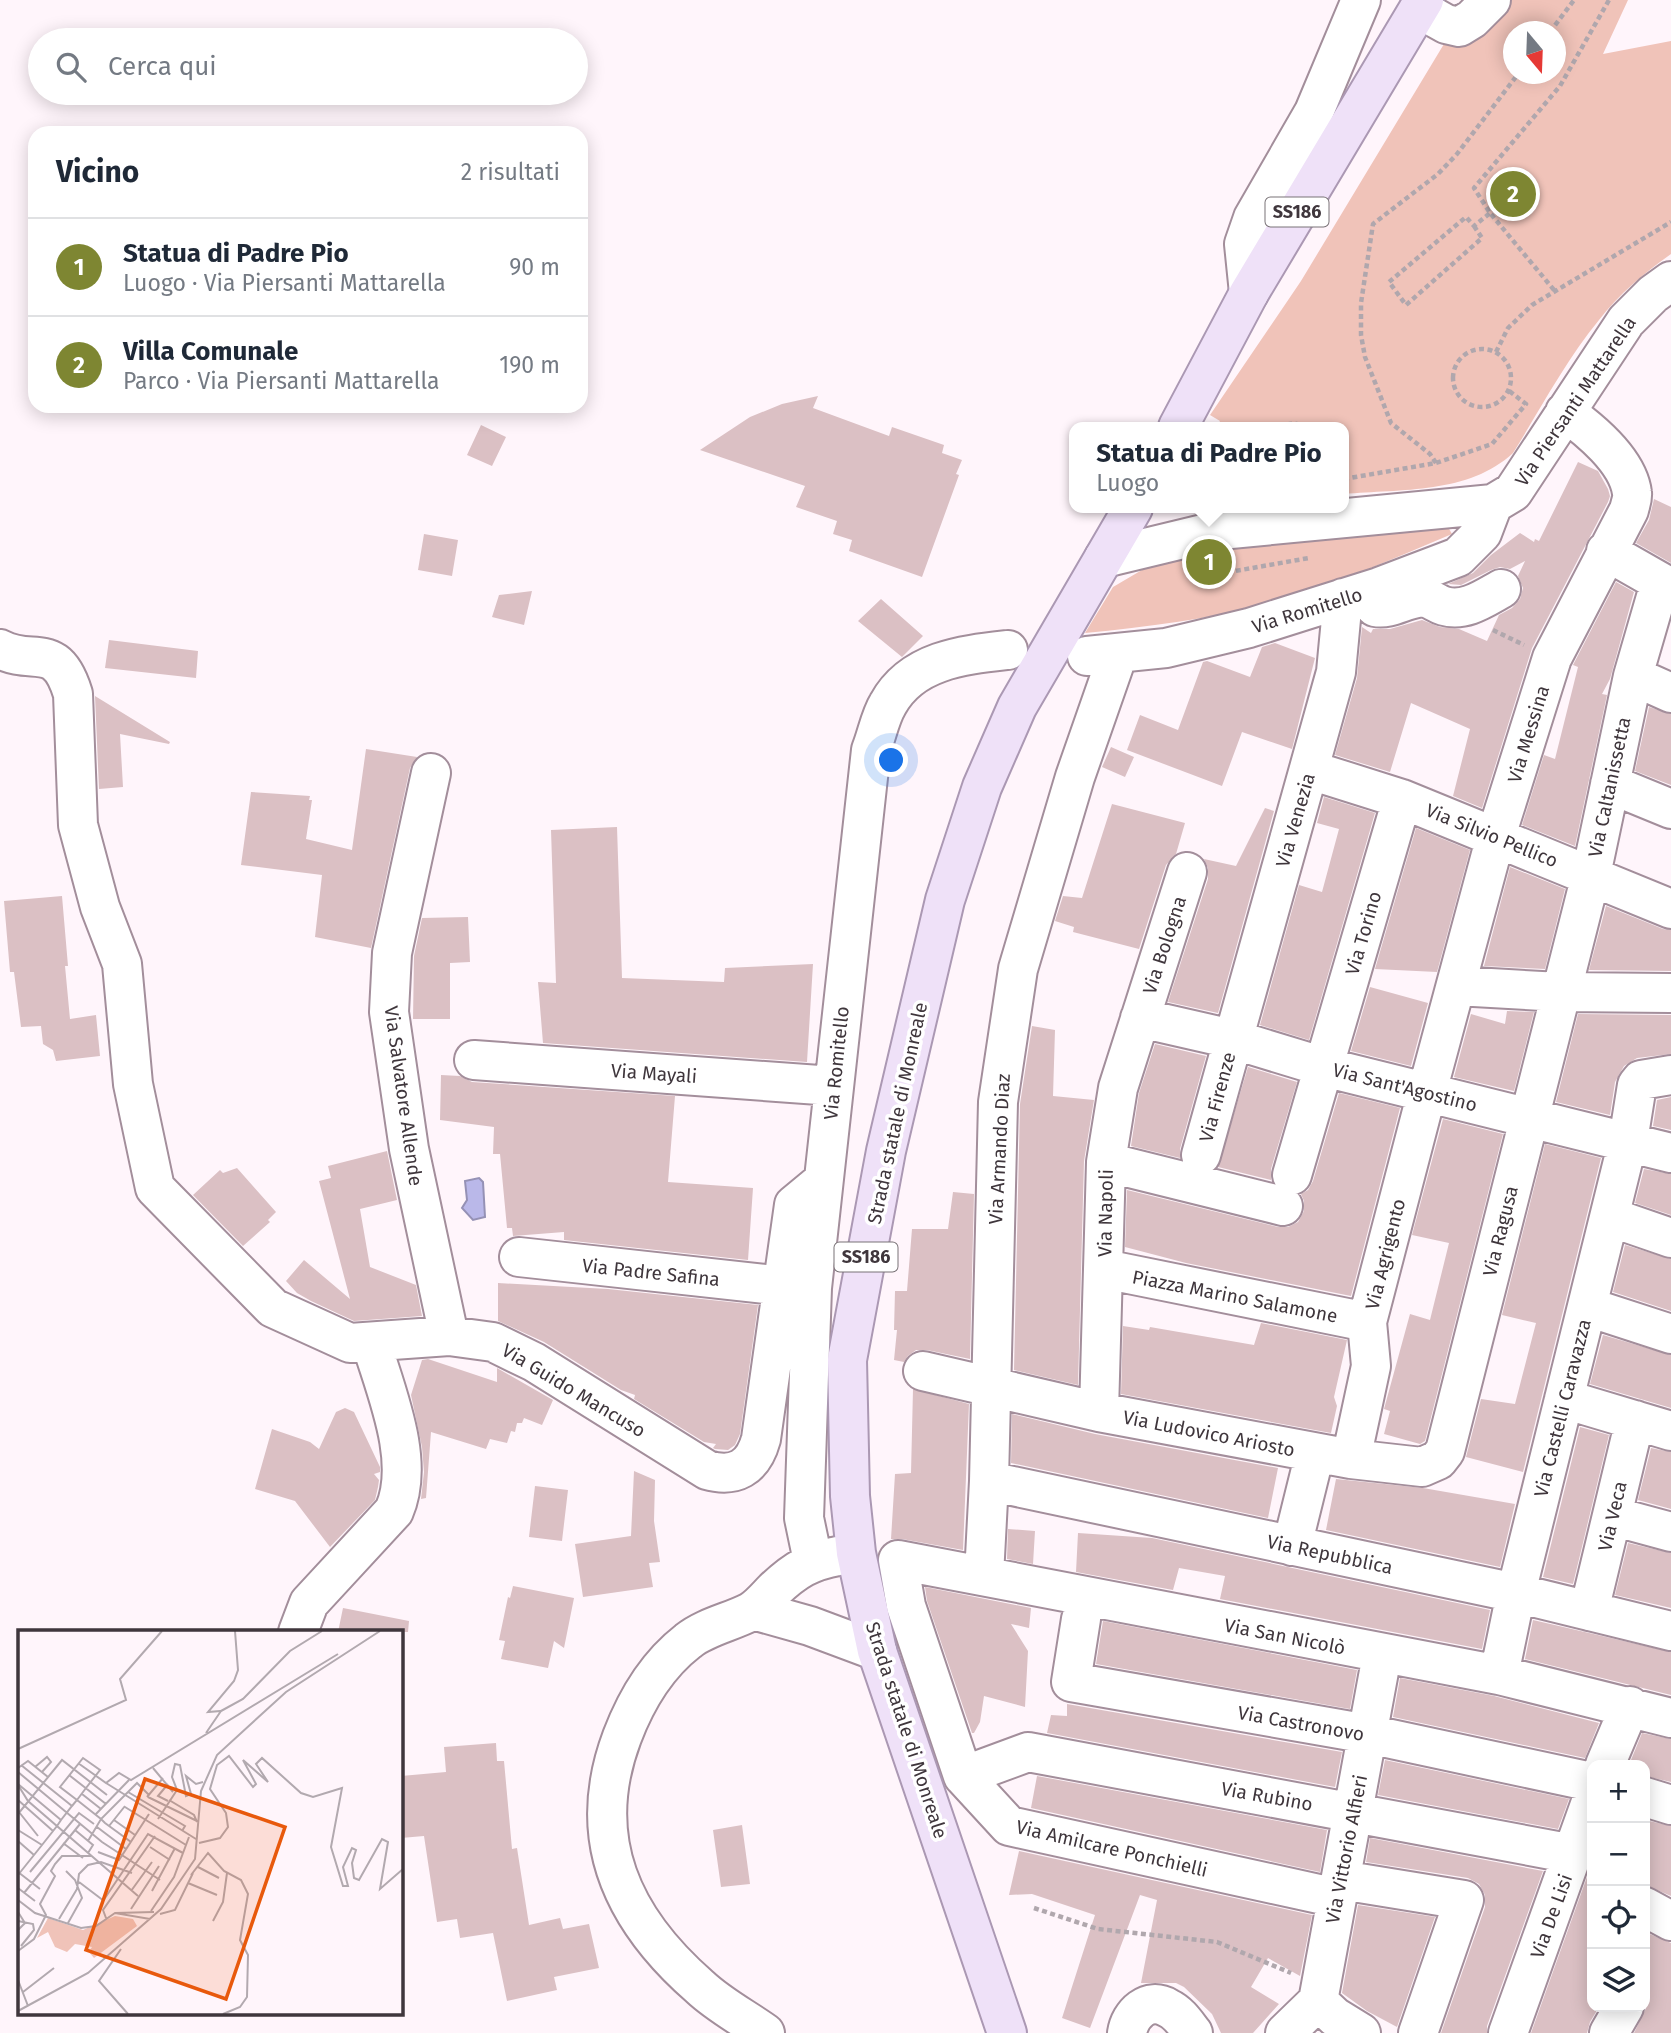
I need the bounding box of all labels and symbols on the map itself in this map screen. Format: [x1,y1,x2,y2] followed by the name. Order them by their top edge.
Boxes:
[1503,21,1566,84] north arrow
[1490,168,1536,220] pin: 2
[1266,197,1328,226] road number: SS186
[1510,312,1641,491] street label: Via Piersanti Mattarella
[1186,536,1232,588] pin: 1
[1249,583,1365,638] street label: Via Romitello
[1503,683,1554,786] street label: Via Messina
[1583,715,1636,859] street label: Via Caltanissetta
[874,743,908,777] your location
[1271,770,1320,870] street label: Via Venezia
[1422,799,1561,872] street label: Via Silvio Pellico
[1341,889,1386,978] street label: Via Torino
[1138,893,1191,997] street label: Via Bologna
[863,1000,932,1226] street label: Strada statale di Monreale
[379,1005,428,1188] street label: Via Salvatore Allende
[819,1005,854,1121] street label: Via Romitello
[1194,1050,1241,1145] street label: Via Firenze
[1330,1058,1480,1117] street label: Via Sant'Agostino
[610,1059,698,1088] street label: Via Mayali
[984,1073,1015,1225] street label: Via Armando Diaz
[1093,1169,1118,1257] street label: Via Napoli
[1478,1183,1523,1279] street label: Via Ragusa
[1361,1196,1410,1312] street label: Via Agrigento
[834,1242,898,1272] road number: SS186
[581,1254,721,1291] street label: Via Padre Safina
[1130,1265,1340,1328] street label: Piazza Marino Salamone
[1529,1317,1596,1500] street label: Via Castelli Caravazza
[498,1338,650,1442] street label: Via Guido Mancuso
[1121,1406,1297,1461] street label: Via Ludovico Ariosto
[1593,1479,1632,1553] street label: Via Veca
[1265,1530,1395,1579] street label: Via Repubblica
[1222,1613,1347,1660] street label: Via San Nicolò
[861,1619,952,1841] street label: Strada statale di Monreale
[18,1630,402,2016] inset map
[1236,1701,1366,1746] street label: Via Castronovo
[1321,1773,1372,1925] street label: Via Vittorio Alfieri
[1219,1777,1315,1816] street label: Via Rubino
[1014,1815,1210,1882] street label: Via Amilcare Ponchielli
[1526,1871,1577,1961] street label: Via De Lisi

